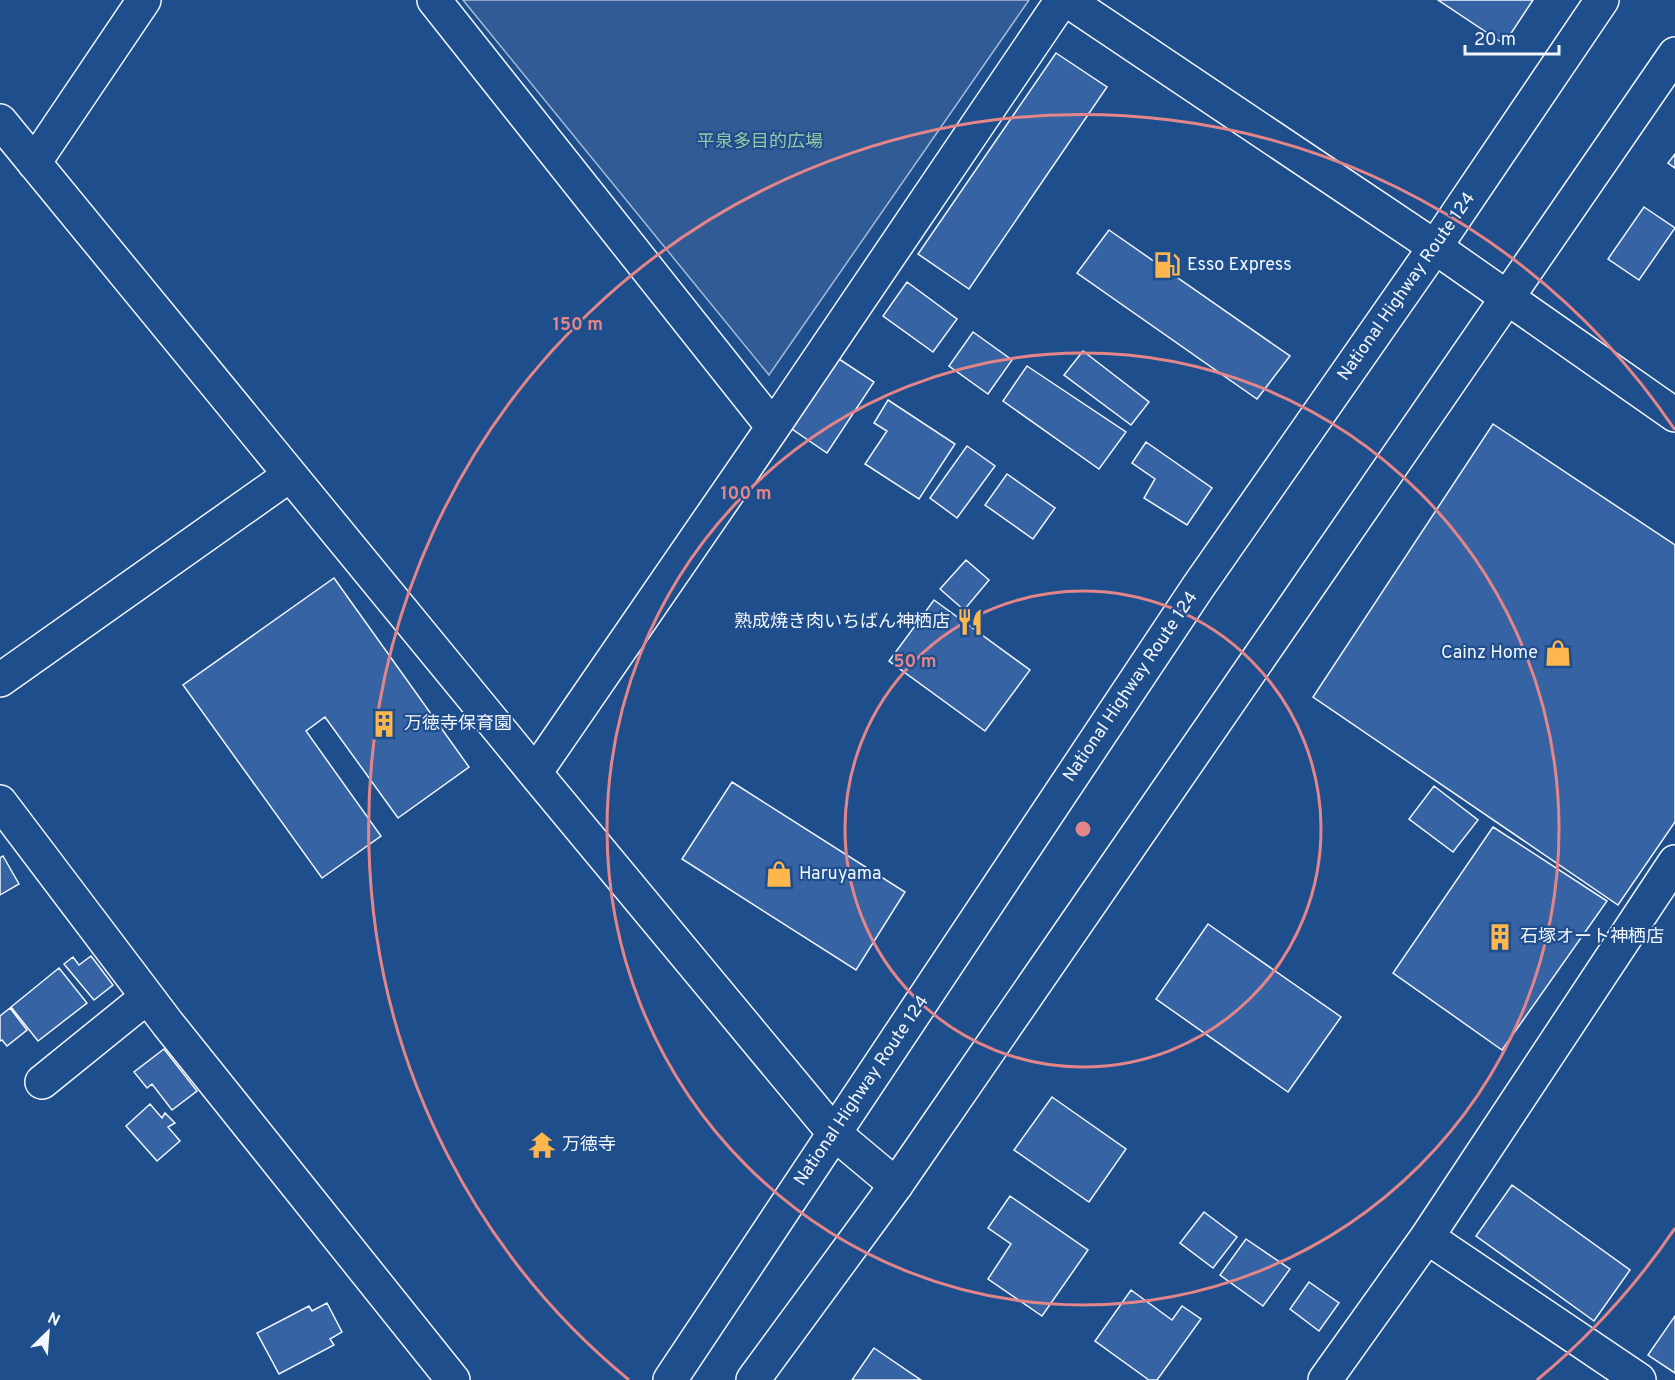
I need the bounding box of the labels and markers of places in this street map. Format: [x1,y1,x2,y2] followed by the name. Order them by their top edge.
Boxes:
[1152,250,1182,280] fuel station icon: Esso Express
[1187,254,1292,277] place label: Esso Express
[955,607,985,637] restaurant icon: 熟成焼き肉いちばん神栖店
[734,611,950,634] place label: 熟成焼き肉いちばん神栖店
[1543,638,1573,668] shop icon: Cainz Home
[1441,642,1538,665] place label: Cainz Home
[369,709,399,739] building icon: 万徳寺保育園
[404,713,512,736] place label: 万徳寺保育園
[1073,819,1093,839] centre of rings
[764,859,794,889] shop icon: Haruyama
[799,863,882,886] place label: Haruyama
[1485,922,1515,952] building icon: 石塚オート神栖店
[1520,926,1664,949] place label: 石塚オート神栖店
[527,1130,557,1160] temple icon: 万徳寺
[562,1134,616,1157] place label: 万徳寺

